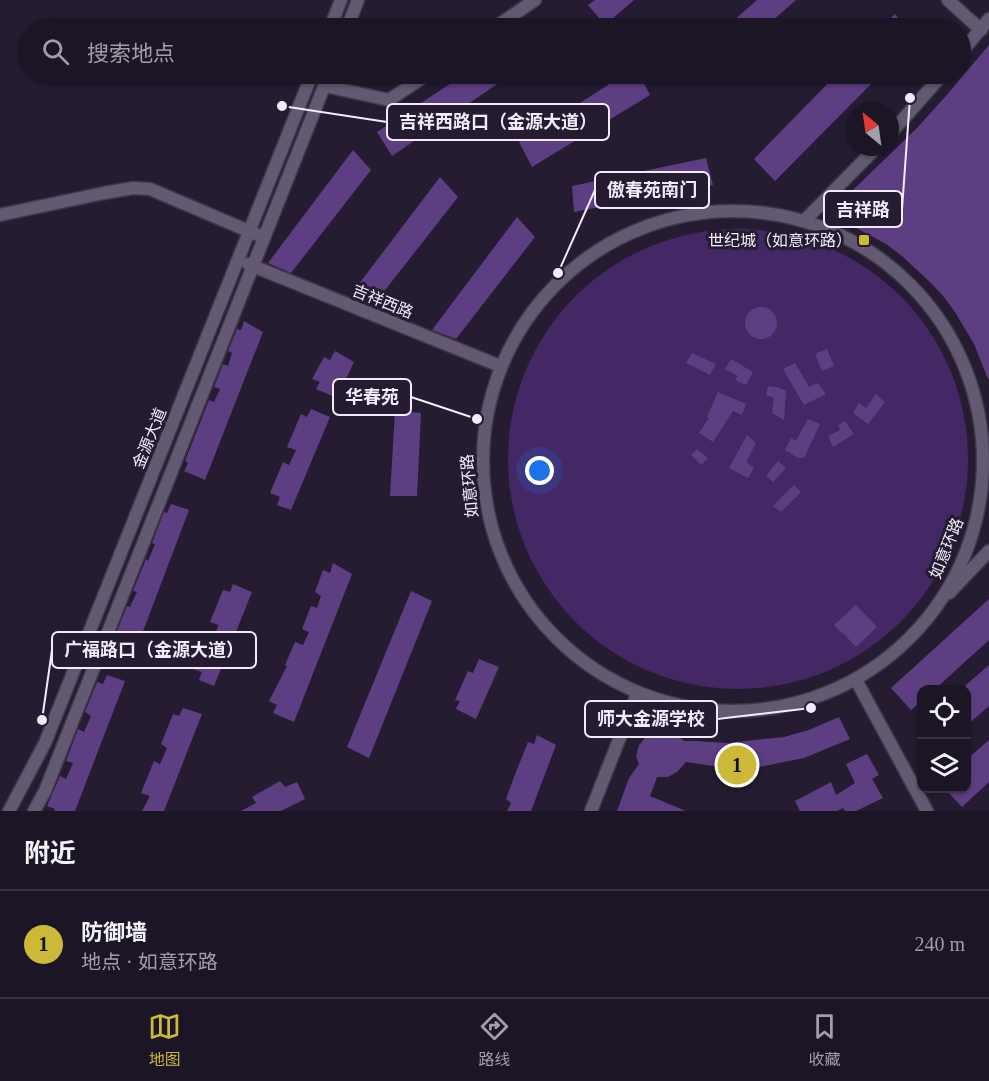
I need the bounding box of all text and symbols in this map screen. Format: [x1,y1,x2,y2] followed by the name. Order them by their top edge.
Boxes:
[18,18,971,84] search box
[39,35,72,68] icon: search
[87,41,175,66] text: 搜索地点
[845,102,899,156] north arrow
[387,104,609,140] callout: 吉祥西路口（金源大道）
[399,112,597,132] text: 吉祥西路口（金源大道）
[595,172,709,208] callout: 傲春苑南门
[607,180,697,200] text: 傲春苑南门
[824,191,902,227] callout: 吉祥路
[836,200,890,220] text: 吉祥路
[708,232,852,249] place label: 世纪城（如意环路）
[857,233,871,247] marker: 世纪城（如意环路）
[350,282,416,321] street label: 吉祥西路
[333,379,411,415] callout: 华春苑
[345,387,399,407] text: 华春苑
[130,405,169,471] street label: 金源大道
[458,453,481,519] street label: 如意环路
[525,456,554,485] your location
[927,515,966,581] street label: 如意环路
[52,632,256,668] callout: 广福路口（金源大道）
[64,640,244,660] text: 广福路口（金源大道）
[917,685,971,793] map controls
[917,685,971,739] button: locate
[585,701,717,737] callout: 师大金源学校
[597,709,705,729] text: 师大金源学校
[917,739,971,793] button: layers
[718,742,756,788] pin: 1
[24,839,76,868] text: 附近
[81,920,147,945] text: 防御墙
[39,933,49,955] text: 1
[914,933,965,955] text: 240 m
[81,951,218,973] text: 地点 · 如意环路
[148,1010,181,1070] tab: 地图
[478,1010,511,1070] tab: 路线
[808,1010,841,1070] tab: 收藏

